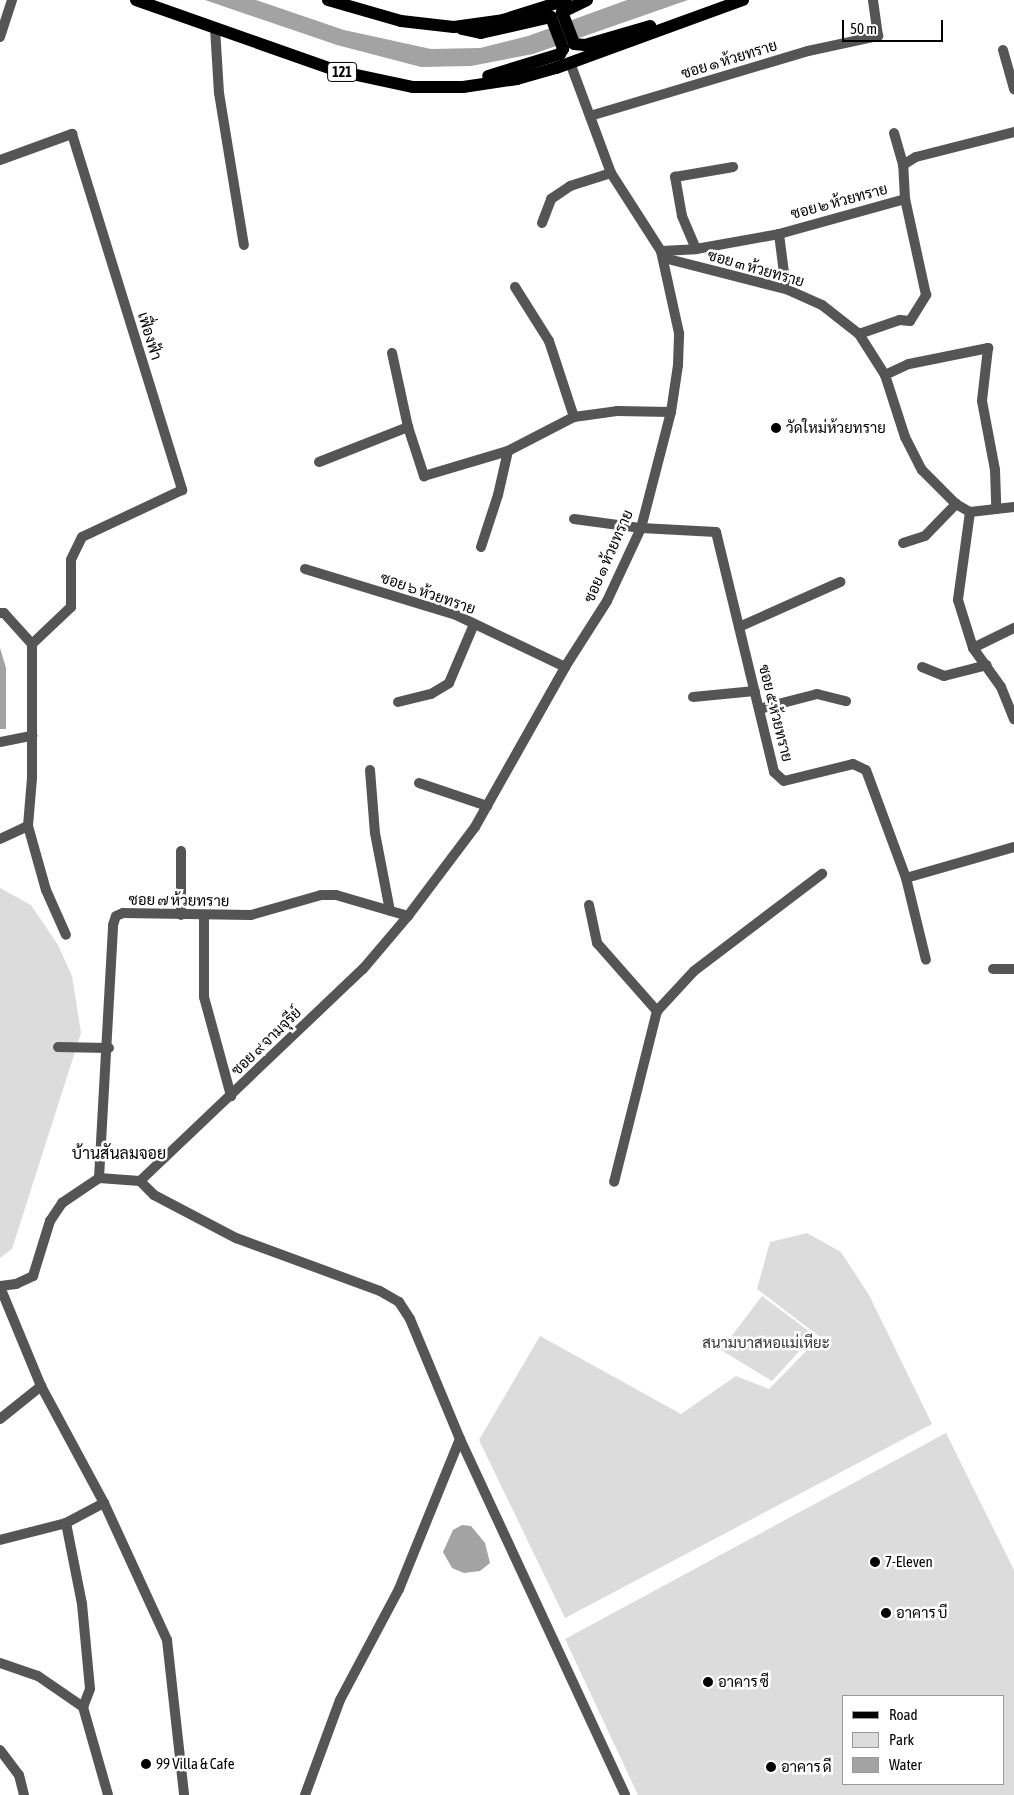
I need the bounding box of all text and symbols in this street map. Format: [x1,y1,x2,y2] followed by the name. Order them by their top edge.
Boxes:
[844,10,945,42] scale bar
[850,20,877,37] text: 50 m
[679,36,779,82] street label: ซอย ๑ ห้วยทราย
[327,61,357,84] road number: 121
[788,179,890,223] street label: ซอย ๒ ห้วยทราย
[705,246,807,290] street label: ซอย ๓ ห้วยทราย
[134,310,166,362] street label: เฟื่องฟ้า
[786,419,886,437] place label: วัดใหม่ห้วยทราย
[770,422,782,434] marker: วัดใหม่ห้วยทราย
[580,507,636,605] street label: ซอย ๑ ห้วยทราย
[378,568,478,618] street label: ซอย ๖ ห้วยทราย
[755,662,797,764] street label: ซอย ๕ ห้วยทราย
[129,890,229,910] street label: ซอย ๗ ห้วยทราย
[227,1003,305,1079] street label: ซอย ๙ จามจุรีย์
[72,1143,166,1163] district label: บ้านสันลมจอย
[702,1334,830,1352] park label: สนามบาสหอแม่เหียะ
[885,1553,933,1571] place label: 7-Eleven
[869,1556,881,1568] marker: 7-Eleven
[896,1604,947,1622] place label: อาคาร บี
[880,1607,892,1619] marker: อาคาร บี
[718,1673,769,1691] place label: อาคาร ซี
[702,1676,714,1688] marker: อาคาร ซี
[842,1695,1004,1785] legend
[889,1706,918,1723] text: Road
[889,1731,914,1748] text: Park
[156,1755,234,1773] place label: 99 Villa & Cafe
[889,1756,922,1773] text: Water
[140,1758,152,1770] marker: 99 Villa & Cafe
[781,1758,832,1776] place label: อาคาร ดี
[765,1761,777,1773] marker: อาคาร ดี

